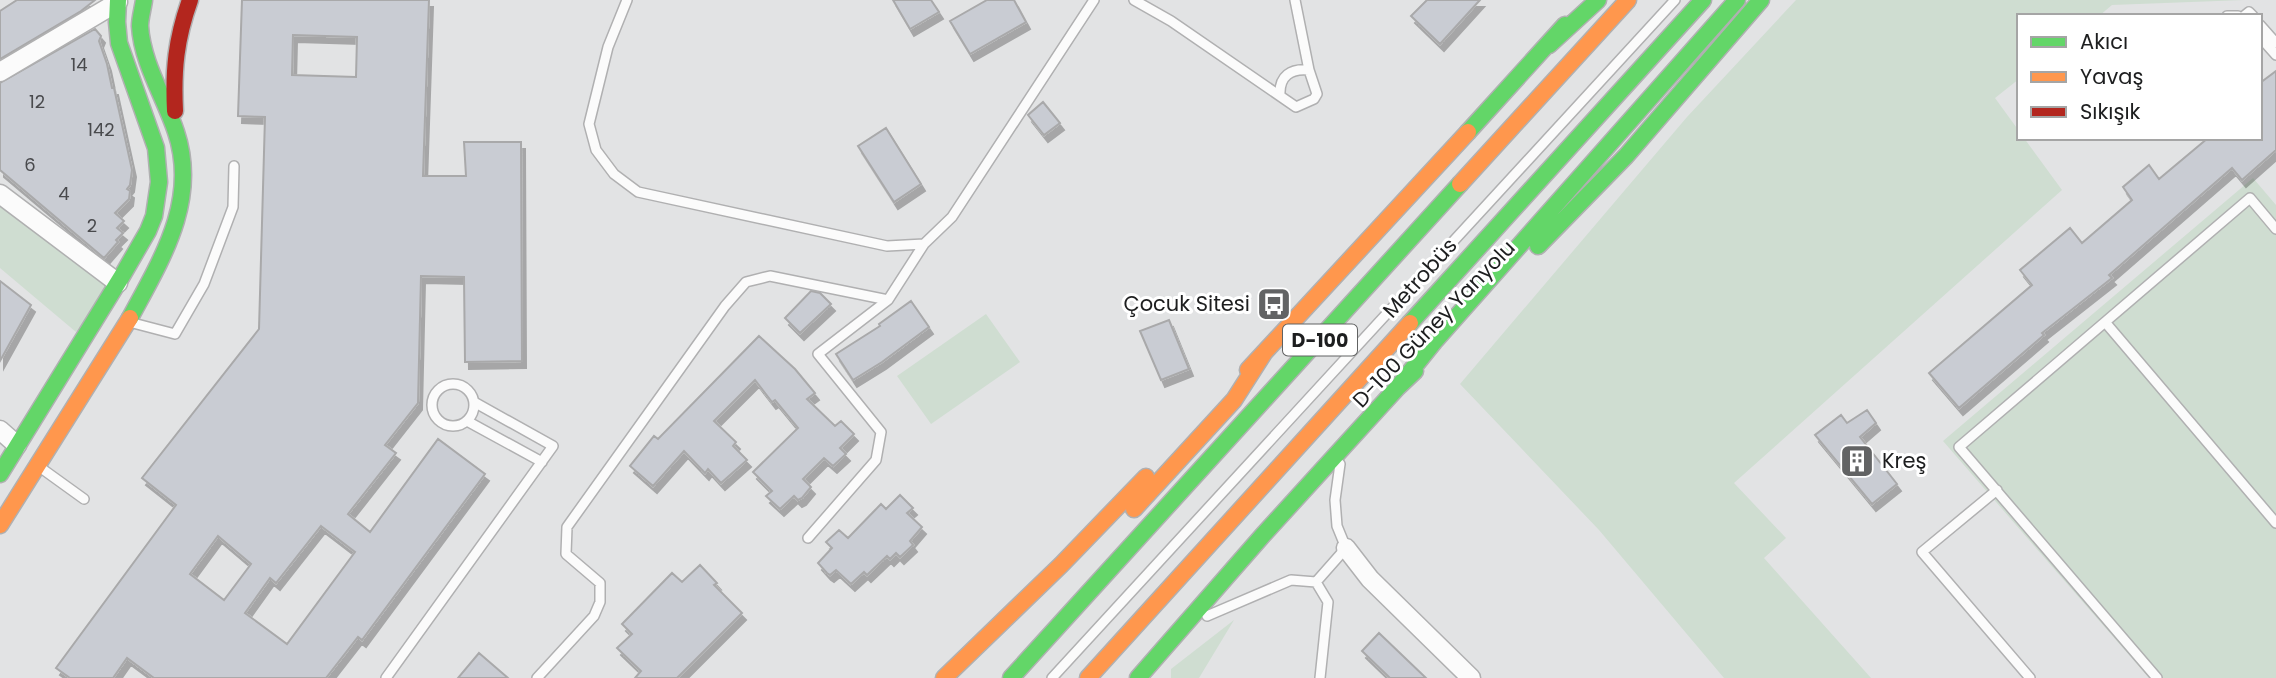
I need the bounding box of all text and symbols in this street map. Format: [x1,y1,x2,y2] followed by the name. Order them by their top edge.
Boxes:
[2017,14,2262,140] legend
[2080,27,2128,56] text: Akıcı
[70,52,88,77] house number: 14
[2080,62,2143,91] text: Yavaş
[29,89,45,114] house number: 12
[2080,97,2141,126] text: Sıkışık
[87,117,115,142] house number: 142
[24,152,36,177] house number: 6
[58,181,70,206] house number: 4
[87,213,97,238] house number: 2
[1376,231,1463,324] street label: Metrobüs
[1346,234,1521,414] street label: D-100 Güney Yanyolu
[1255,285,1293,323] bus stop icon: Çocuk Sitesi
[1123,289,1250,318] place label: Çocuk Sitesi
[1283,324,1357,356] road number: D-100
[1838,442,1876,480] building icon: Kreş
[1882,446,1926,475] place label: Kreş

